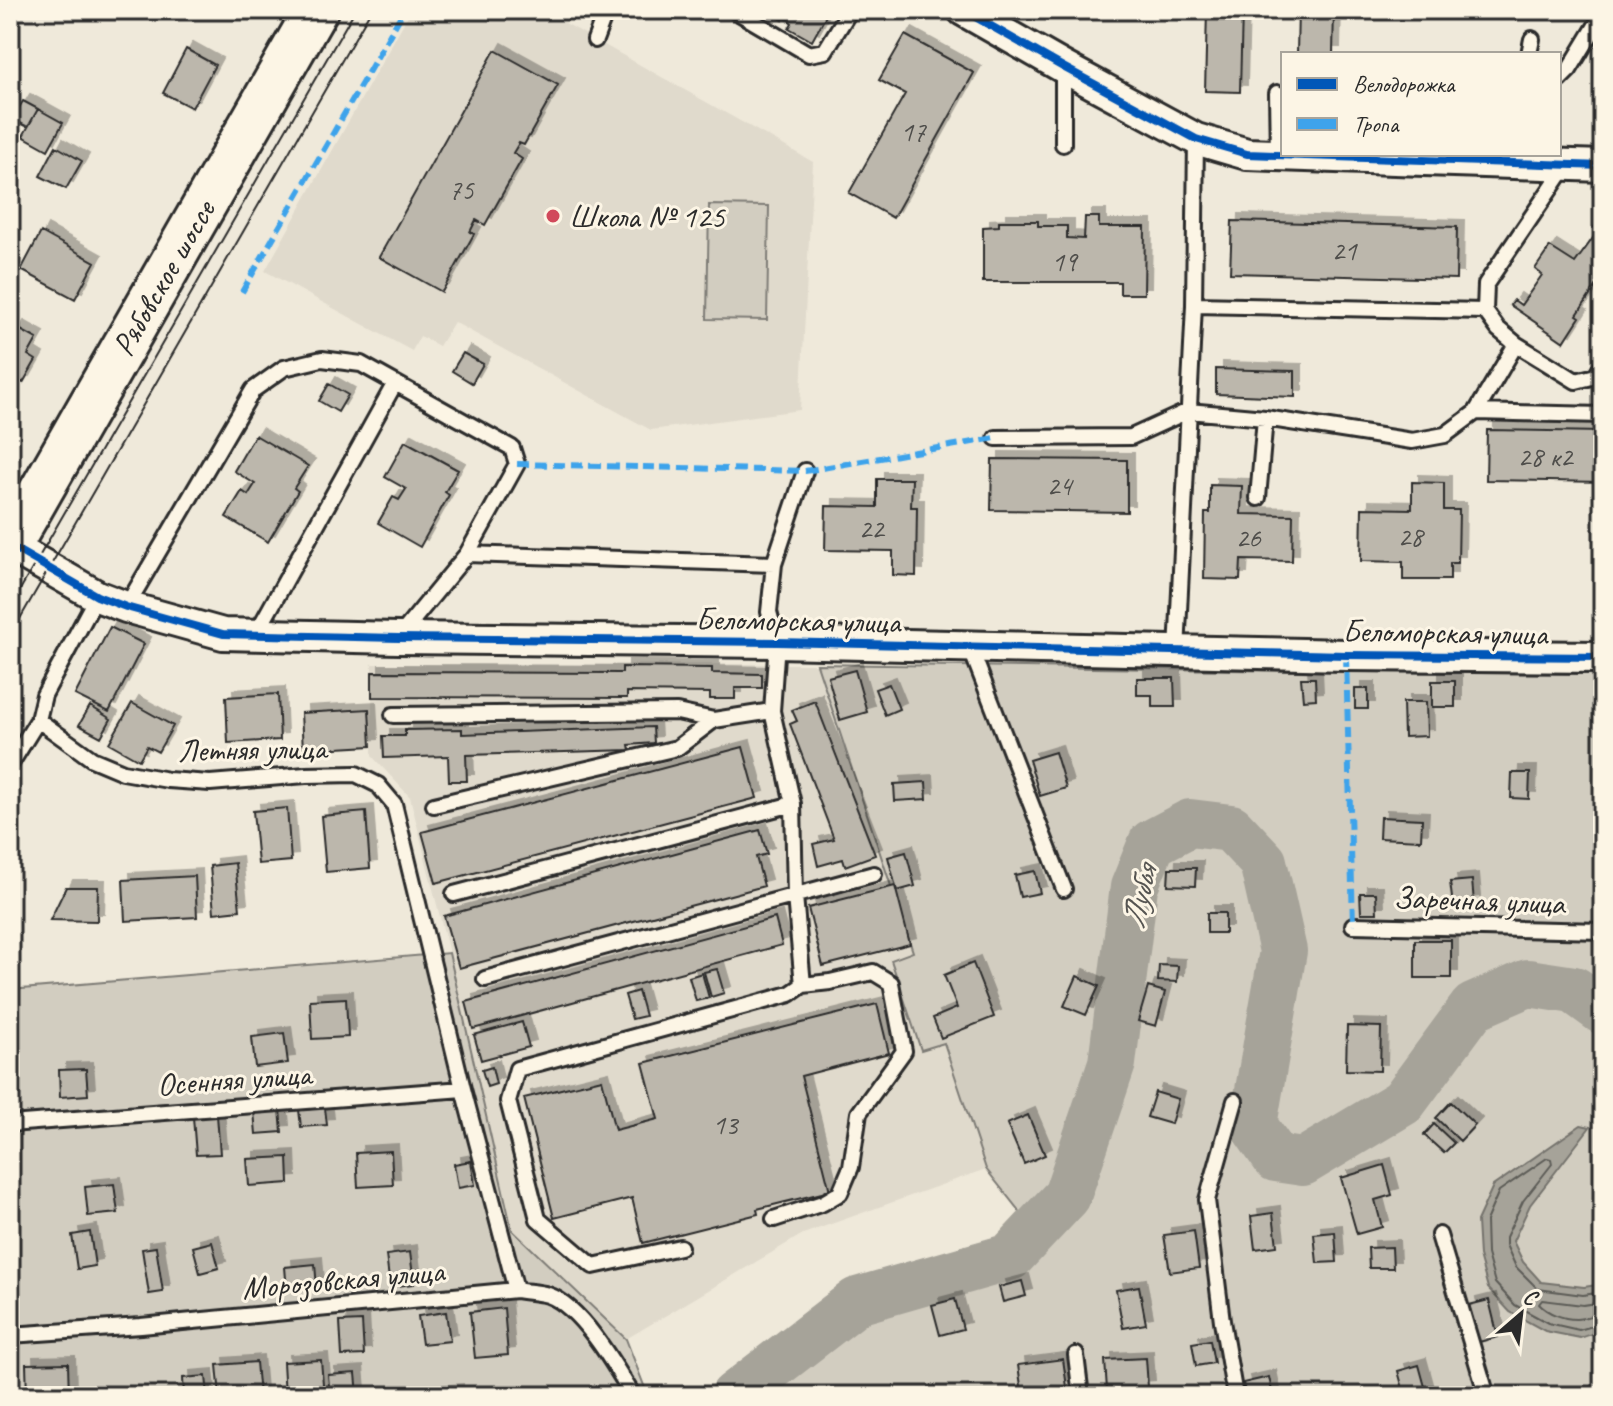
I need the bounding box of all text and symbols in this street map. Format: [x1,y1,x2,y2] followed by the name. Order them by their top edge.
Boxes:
[1281,52,1561,156] legend
[1353,69,1456,99] text: Велодорожка
[1353,109,1400,139] text: Тропа
[900,114,927,149] house number: 17
[448,172,475,207] house number: 75
[103,191,226,363] street label: Рябовское шоссе
[569,196,726,237] place label: Школа № 125
[544,207,562,225] marker: Школа № 125
[1331,233,1358,268] house number: 21
[1051,244,1079,279] house number: 19
[1518,439,1575,474] house number: 28 к2
[1046,468,1074,503] house number: 24
[858,511,886,546] house number: 22
[1397,519,1425,554] house number: 28
[1235,520,1262,555] house number: 26
[695,598,903,643] street label: Беломорская улица
[1342,610,1550,655] street label: Беломорская улица
[177,728,329,771] street label: Летняя улица
[1111,857,1168,932] water label: Лубья
[1393,877,1567,924] street label: Заречная улица
[156,1053,315,1105] street label: Осенняя улица
[712,1107,740,1142] house number: 13
[240,1250,448,1309] street label: Морозовская улица
[1481,1274,1561,1354] north arrow
[1519,1282,1544,1314] text: С

